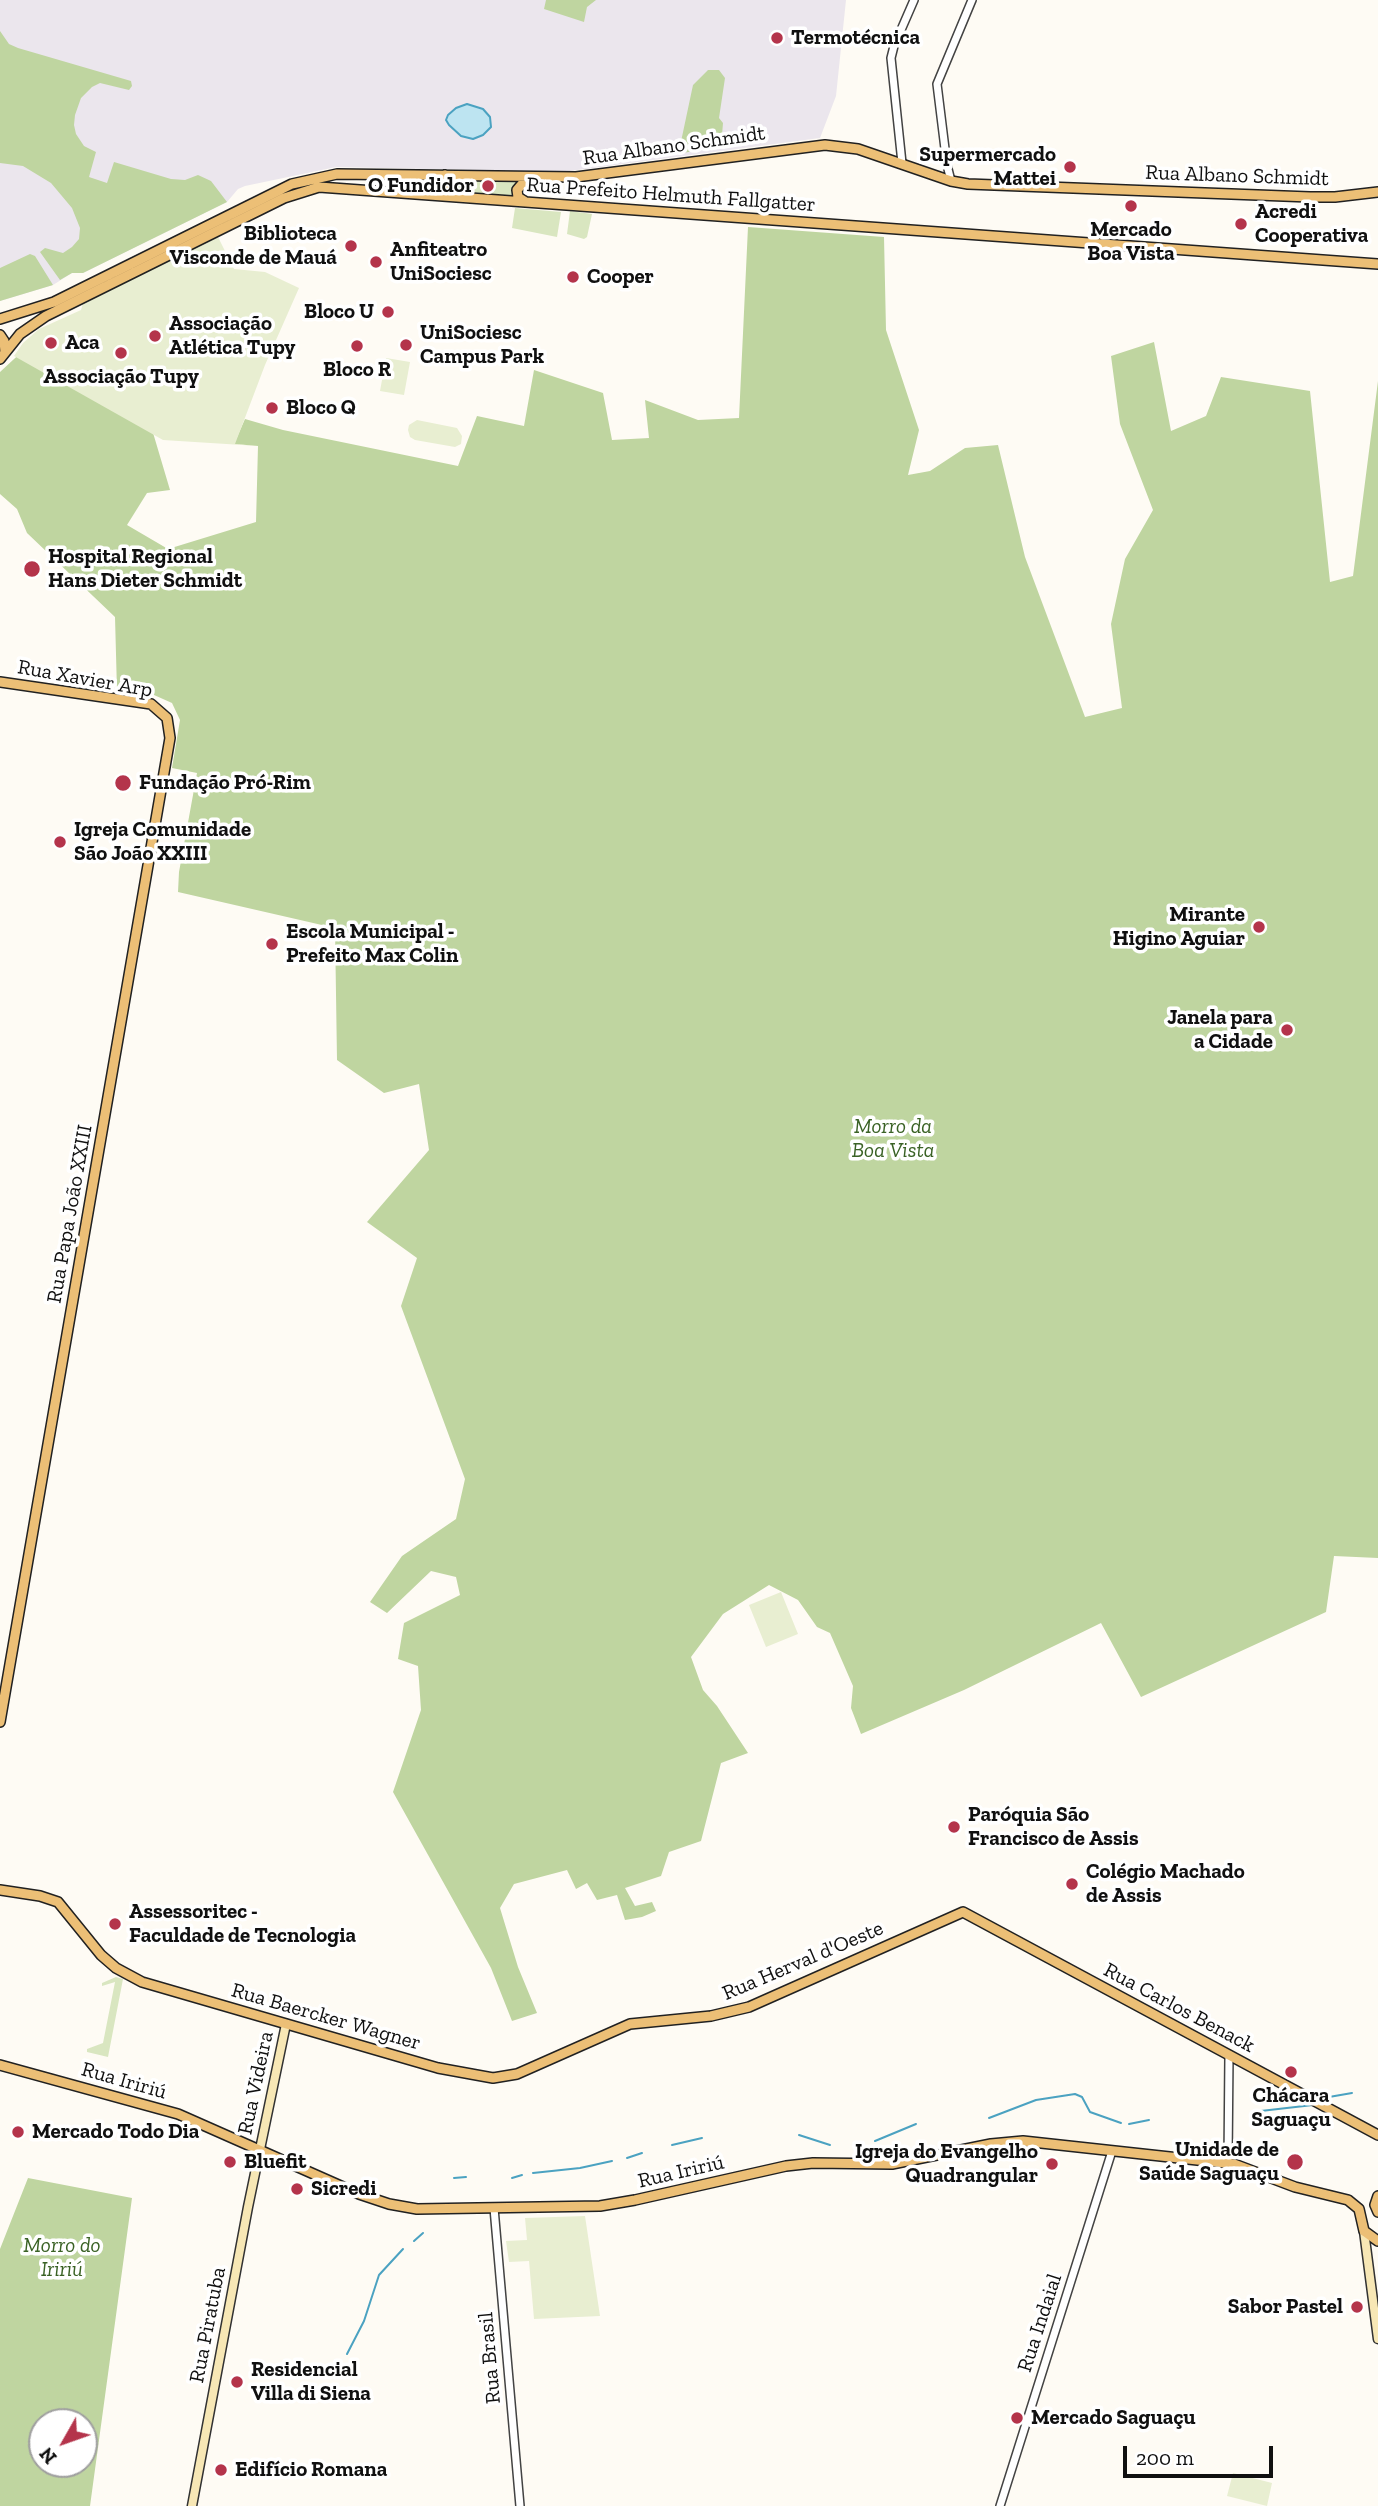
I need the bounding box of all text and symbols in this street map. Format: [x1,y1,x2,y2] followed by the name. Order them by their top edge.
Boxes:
[791,25,920,51] place label: Termotécnica
[769,30,785,46] marker: Termotécnica
[581,121,767,171] street label: Rua Albano Schmidt
[919,142,1056,192] place label: Supermercado Mattei
[1062,159,1078,175] marker: Supermercado Mattei
[1145,160,1329,192] street label: Rua Albano Schmidt
[526,172,816,218] street label: Rua Prefeito Helmuth Fallgatter
[368,173,474,199] place label: O Fundidor
[480,178,496,194] marker: O Fundidor
[1123,198,1139,214] marker: Mercado Boa Vista
[1255,199,1368,249] place label: Acredi Cooperativa
[1233,216,1249,232] marker: Acredi Cooperativa
[1087,217,1175,267] place label: Mercado Boa Vista
[170,221,337,271] place label: Biblioteca Visconde de Mauá
[390,237,492,287] place label: Anfiteatro UniSociesc
[343,238,359,254] marker: Biblioteca Visconde de Mauá
[368,254,384,270] marker: Anfiteatro UniSociesc
[587,264,654,290] place label: Cooper
[565,269,581,285] marker: Cooper
[304,299,374,325] place label: Bloco U
[380,304,396,320] marker: Bloco U
[169,311,295,361] place label: Associação Atlética Tupy
[420,320,544,370] place label: UniSociesc Campus Park
[147,328,163,344] marker: Associação Atlética Tupy
[65,330,100,356] place label: Aca
[43,335,59,351] marker: Aca
[398,337,414,353] marker: UniSociesc Campus Park
[349,338,365,354] marker: Bloco R
[113,345,129,361] marker: Associação Tupy
[323,357,391,383] place label: Bloco R
[43,364,199,390] place label: Associação Tupy
[286,395,356,421] place label: Bloco Q
[264,400,280,416] marker: Bloco Q
[48,544,242,594] place label: Hospital Regional Hans Dieter Schmidt
[22,559,42,579] marker: Hospital Regional Hans Dieter Schmidt
[16,655,154,703] street label: Rua Xavier Arp
[139,770,311,796] place label: Fundação Pró-Rim
[113,773,133,793] marker: Fundação Pró-Rim
[74,817,251,867] place label: Igreja Comunidade São João XXIII
[52,834,68,850] marker: Igreja Comunidade São João XXIII
[1113,902,1245,952] place label: Mirante Higino Aguiar
[286,919,459,969] place label: Escola Municipal - Prefeito Max Colin
[1251,919,1267,935] marker: Mirante Higino Aguiar
[264,936,280,952] marker: Escola Municipal - Prefeito Max Colin
[1167,1005,1273,1055] place label: Janela para a Cidade
[1279,1022,1295,1038] marker: Janela para a Cidade
[852,1114,934,1164] park label: Morro da Boa Vista
[42,1123,98,1305] street label: Rua Papa João XXIII
[968,1802,1139,1852] place label: Paróquia São Francisco de Assis
[946,1819,962,1835] marker: Paróquia São Francisco de Assis
[1086,1859,1245,1909] place label: Colégio Machado de Assis
[1064,1876,1080,1892] marker: Colégio Machado de Assis
[129,1899,356,1949] place label: Assessoritec - Faculdade de Tecnologia
[107,1916,123,1932] marker: Assessoritec - Faculdade de Tecnologia
[719,1916,887,2006] street label: Rua Herval d'Oeste
[1099,1958,1259,2058] street label: Rua Carlos Benack
[228,1978,424,2056] street label: Rua Baercker Wagner
[233,2029,279,2137] street label: Rua Videira
[78,2057,170,2105] street label: Rua Iririú
[1283,2064,1299,2080] marker: Chácara Saguaçu
[1251,2083,1331,2133] place label: Chácara Saguaçu
[32,2119,199,2145] place label: Mercado Todo Dia
[10,2124,26,2140] marker: Mercado Todo Dia
[1139,2137,1279,2187] place label: Unidade de Saúde Saguaçu
[855,2139,1038,2189] place label: Igreja do Evangelho Quadrangular
[244,2149,306,2175] place label: Bluefit
[635,2150,727,2194] street label: Rua Iririú
[1285,2152,1305,2172] marker: Unidade de Saúde Saguaçu
[222,2154,238,2170] marker: Bluefit
[1044,2156,1060,2172] marker: Igreja do Evangelho Quadrangular
[311,2176,377,2202] place label: Sicredi
[289,2181,305,2197] marker: Sicredi
[23,2233,101,2283] park label: Morro do Iririú
[184,2265,232,2385] street label: Rua Piratuba
[1012,2271,1068,2375] street label: Rua Indaial
[1228,2294,1343,2320] place label: Sabor Pastel
[1349,2299,1365,2315] marker: Sabor Pastel
[473,2311,507,2405] street label: Rua Brasil
[251,2357,371,2407] place label: Residencial Villa di Siena
[229,2374,245,2390] marker: Residencial Villa di Siena
[1031,2405,1196,2431] place label: Mercado Saguaçu
[28,2408,98,2478] north arrow
[1009,2410,1025,2426] marker: Mercado Saguaçu
[1126,2432,1276,2476] scale bar
[35,2443,62,2468] text: N
[1136,2445,1194,2470] text: 200 m
[235,2457,387,2483] place label: Edifício Romana
[213,2462,229,2478] marker: Edifício Romana

